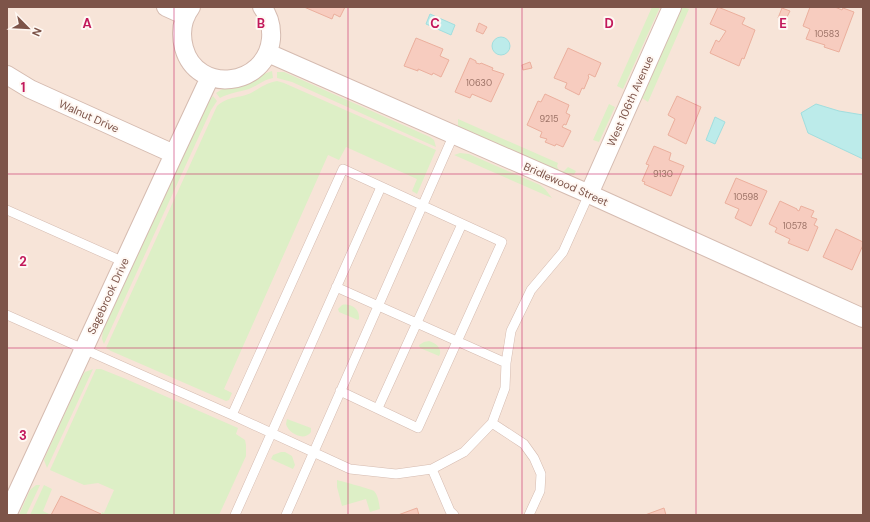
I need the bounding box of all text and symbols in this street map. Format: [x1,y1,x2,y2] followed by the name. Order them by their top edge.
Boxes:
[8,8,48,48] north arrow
[82,15,92,32] text: A
[257,15,265,32] text: B
[430,15,440,32] text: C
[604,15,614,32] text: D
[779,15,787,32] text: E
[29,26,45,39] text: N
[814,28,840,40] house number: 10583
[604,54,656,148] street label: West 106th Avenue
[466,77,492,89] house number: 10630
[21,79,25,96] text: 1
[57,96,121,136] street label: Walnut Drive
[540,113,558,125] house number: 9215
[522,159,610,209] street label: Bridlewood Street
[653,168,673,180] house number: 9130
[733,191,759,203] house number: 10598
[783,220,807,232] house number: 10578
[19,253,27,270] text: 2
[84,256,132,336] street label: Sagebrook Drive
[19,427,27,444] text: 3

